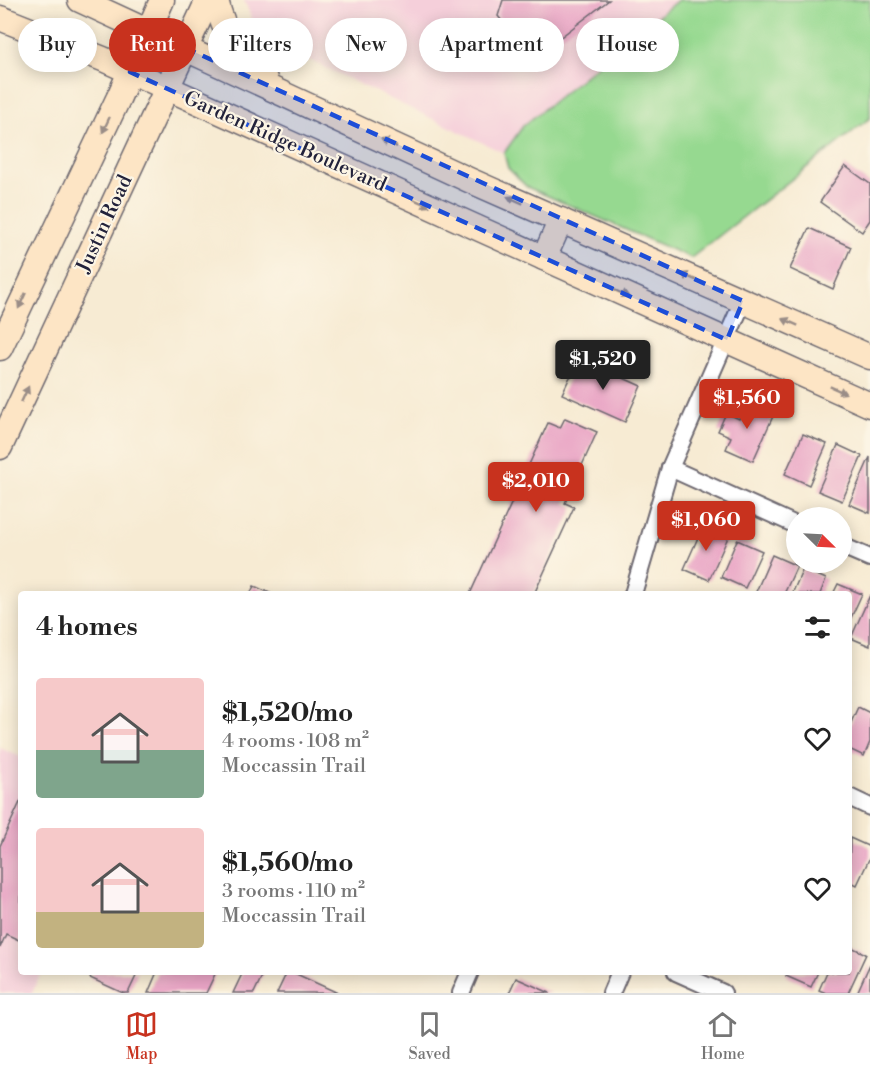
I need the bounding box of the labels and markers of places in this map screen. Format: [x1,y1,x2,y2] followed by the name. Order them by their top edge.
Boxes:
[554,340,652,391] pin: $1,520
[698,379,796,430] pin: $1,560
[487,462,585,513] pin: $2,010
[657,501,755,552] pin: $1,060

